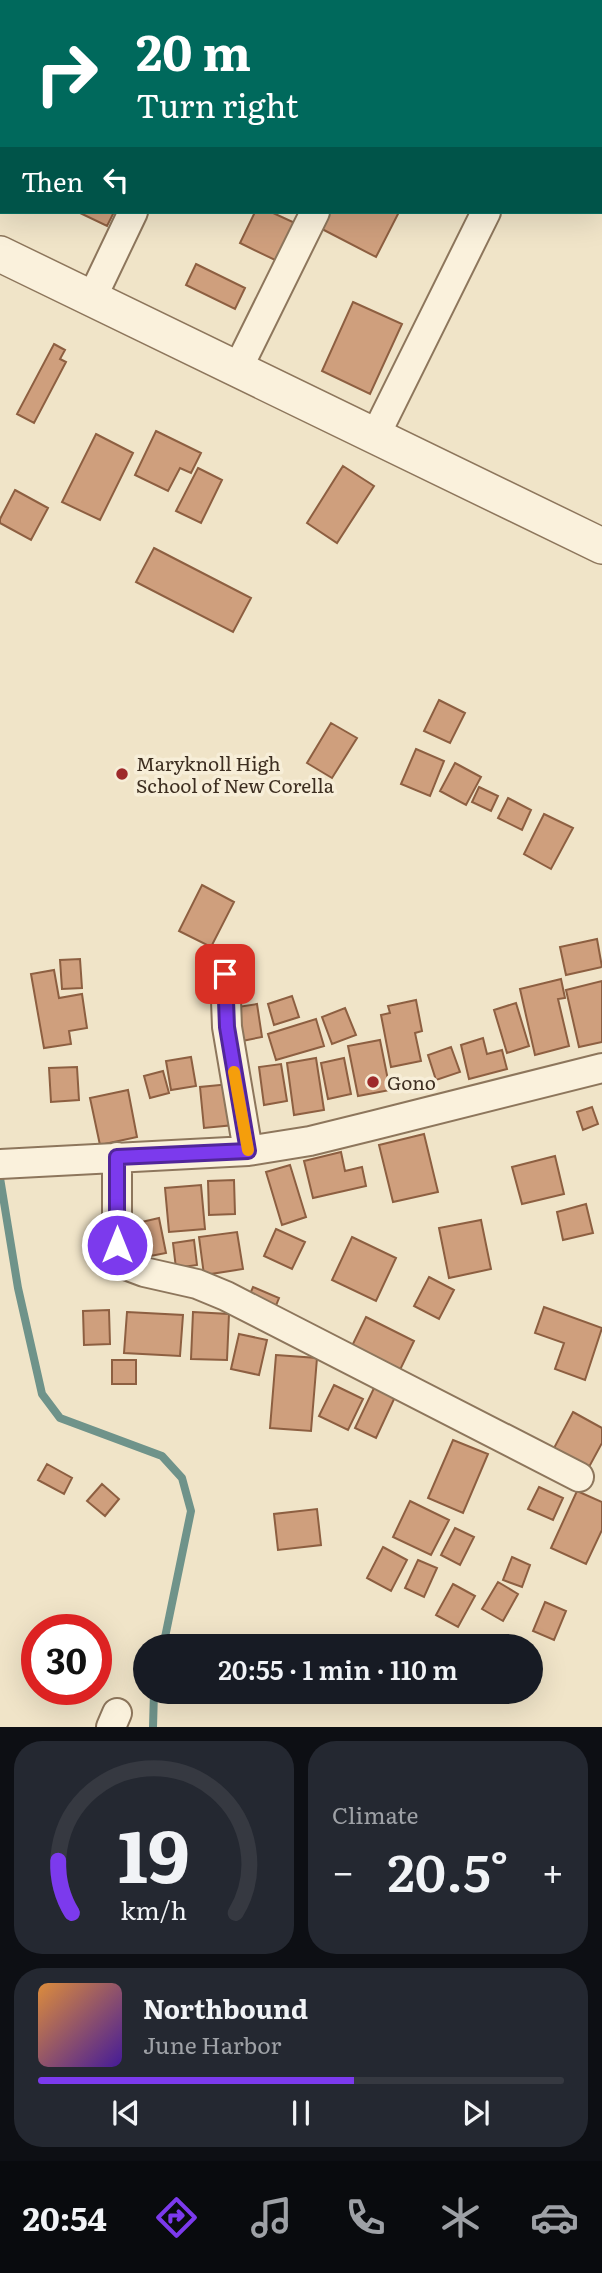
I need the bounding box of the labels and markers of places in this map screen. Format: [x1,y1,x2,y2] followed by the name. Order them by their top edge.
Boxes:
[136,749,335,799] place label: Maryknoll High School of New Corella
[114,766,130,782] marker: Maryknoll High School of New Corella
[195,944,255,1004] pin
[387,1068,436,1096] place label: Gono
[365,1074,381,1090] marker: Gono

